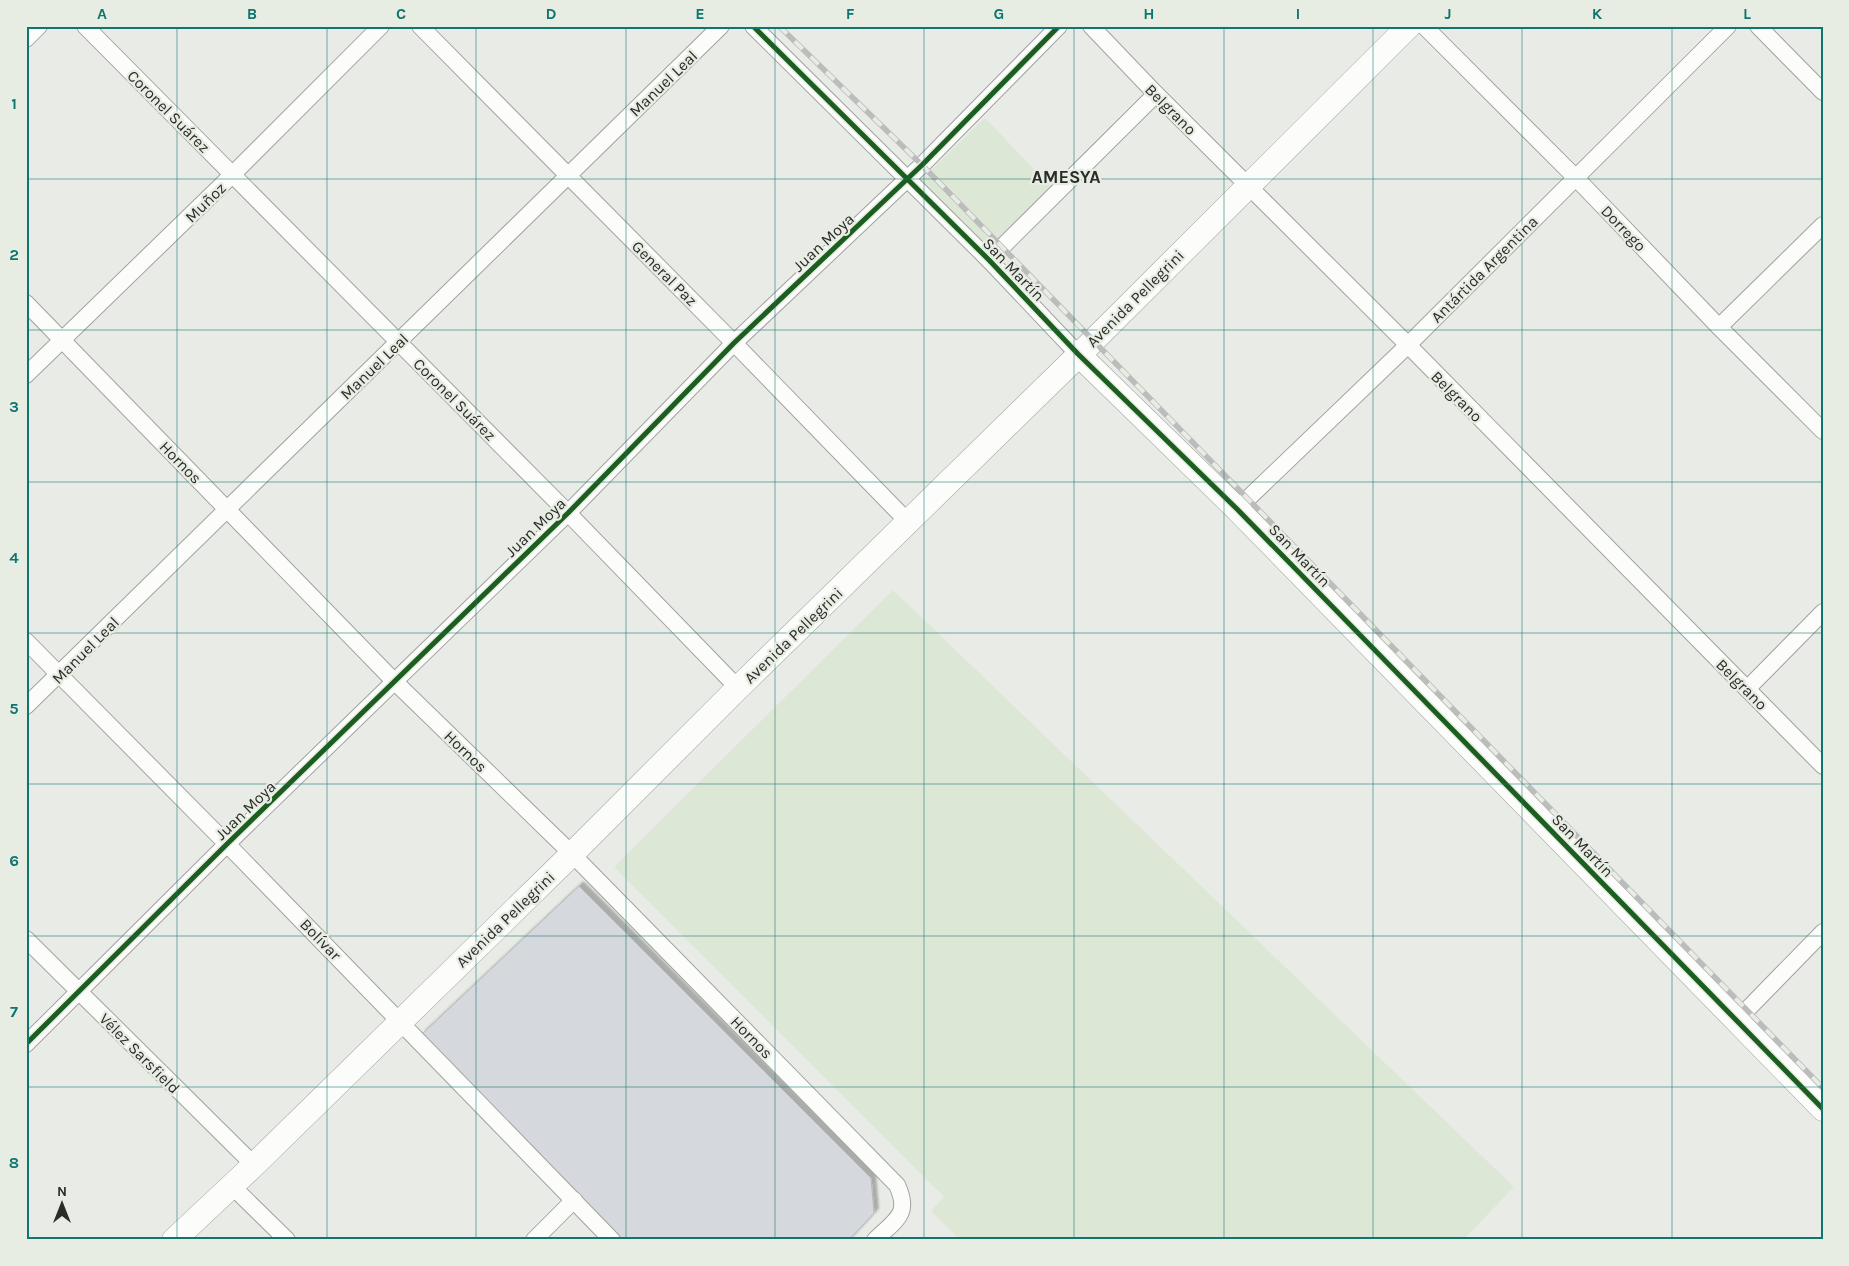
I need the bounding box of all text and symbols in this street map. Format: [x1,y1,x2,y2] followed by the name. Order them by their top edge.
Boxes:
[97,4,107,23] text: A
[247,4,257,23] text: B
[396,4,406,23] text: C
[546,4,557,23] text: D
[695,4,705,23] text: E
[846,4,855,23] text: F
[994,4,1004,23] text: G
[1143,4,1155,23] text: H
[1296,4,1300,23] text: I
[1444,4,1452,23] text: J
[1592,4,1603,23] text: K
[1743,4,1751,23] text: L
[625,46,701,120] street label: Manuel Leal
[123,66,214,157] street label: Coronel Suárez
[1141,80,1200,139] street label: Belgrano
[11,94,17,113] text: 1
[1032,166,1100,188] district label: AMESYA
[181,178,230,226] street label: Muñoz
[1597,201,1650,255] street label: Dorrego
[789,209,858,276] street label: Juan Moya
[1427,212,1542,327] street label: Antártida Argentina
[979,234,1048,305] street label: San Martín
[628,237,701,310] street label: General Paz
[9,245,19,264] text: 2
[1083,246,1188,351] street label: Avenida Pellegrini
[336,329,412,403] street label: Manuel Leal
[409,354,500,445] street label: Coronel Suárez
[1427,367,1486,426] street label: Belgrano
[9,397,19,416] text: 3
[156,437,206,488] street label: Hornos
[501,494,570,561] street label: Juan Moya
[1265,520,1334,591] street label: San Martín
[9,548,19,567] text: 4
[740,583,847,687] street label: Avenida Pellegrini
[48,613,123,688] street label: Manuel Leal
[1712,655,1771,714] street label: Belgrano
[9,699,19,718] text: 5
[440,726,491,776] street label: Hornos
[211,777,280,844] street label: Juan Moya
[1548,810,1617,881] street label: San Martín
[9,851,19,870] text: 6
[452,867,559,971] street label: Avenida Pellegrini
[296,915,345,964] street label: Bolívar
[10,1002,18,1021] text: 7
[95,1009,184,1098] street label: Vélez Sarsfield
[727,1012,777,1063] street label: Hornos
[9,1153,19,1172] text: 8
[38,1178,88,1228] north arrow
[57,1183,67,1200] text: N

